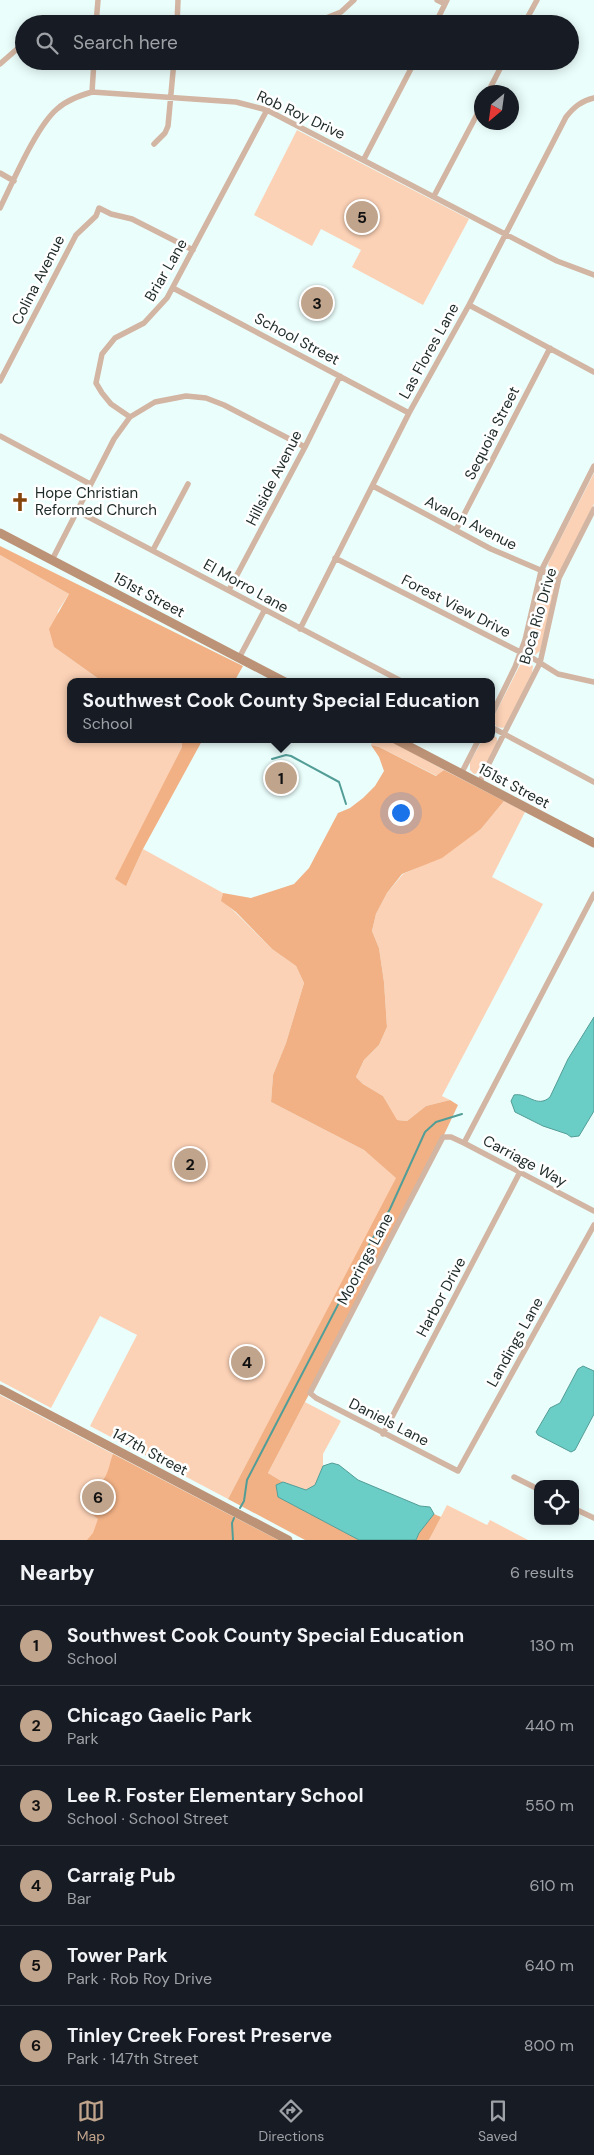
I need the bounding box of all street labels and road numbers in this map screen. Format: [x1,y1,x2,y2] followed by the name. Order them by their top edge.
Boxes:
[254,86,348,144] street label: Rob Roy Drive
[7,232,69,328] street label: Colina Avenue
[140,235,192,305] street label: Briar Lane
[394,300,464,402] street label: Las Flores Lane
[251,308,343,370] street label: School Street
[460,383,524,483] street label: Sequoia Street
[241,427,307,529] street label: Hillside Avenue
[422,491,520,555] street label: Avalon Avenue
[200,554,292,618] street label: El Morro Lane
[515,565,561,667] street label: Boca Rio Drive
[110,568,188,622] street label: 151st Street
[398,570,514,642] street label: Forest View Drive
[475,759,553,813] street label: 151st Street
[480,1130,571,1192] street label: Carriage Way
[332,1210,398,1308] street label: Moorings Lane
[412,1254,470,1340] street label: Harbor Drive
[482,1294,548,1390] street label: Landings Lane
[346,1393,432,1451] street label: Daniels Lane
[109,1424,191,1480] street label: 147th Street

